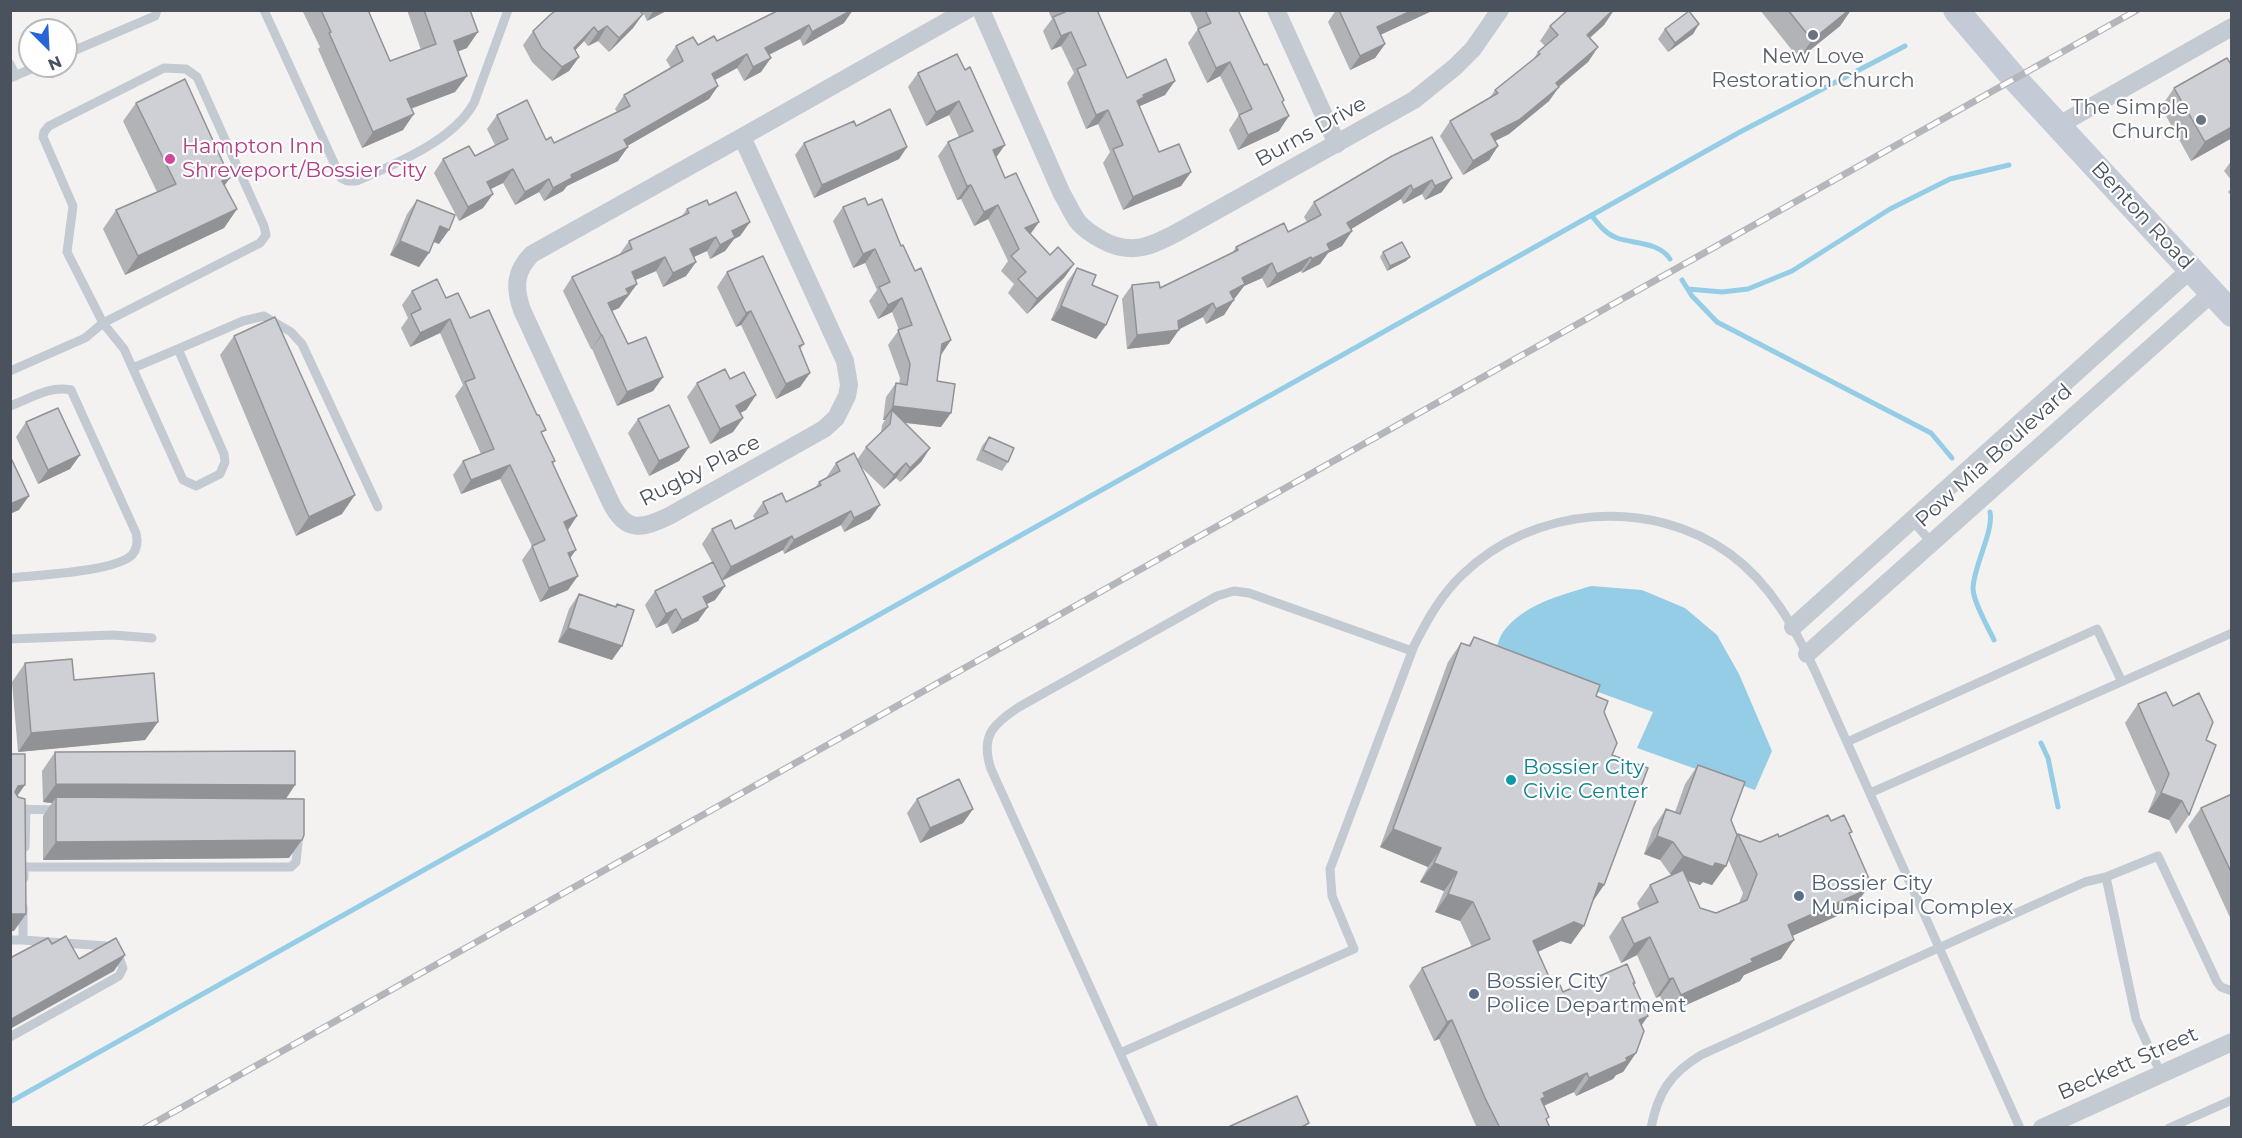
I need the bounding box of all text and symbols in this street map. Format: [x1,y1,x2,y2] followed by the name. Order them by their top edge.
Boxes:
[18,18,78,78] north arrow
[1806,28,1820,42] marker: New Love Restoration Church
[1711,44,1915,94] place label: New Love Restoration Church
[45,52,64,74] text: N
[1251,91,1371,173] street label: Burns Drive
[2071,95,2189,145] place label: The Simple Church
[2194,113,2208,127] marker: The Simple Church
[182,134,426,184] place label: Hampton Inn Shreveport/Bossier City
[163,152,177,166] marker: Hampton Inn Shreveport/Bossier City
[2086,157,2198,275] street label: Benton Road
[1910,379,2078,533] street label: Pow Mia Boulevard
[636,430,764,512] street label: Rugby Place
[1523,755,1648,805] place label: Bossier City Civic Center
[1504,773,1518,787] marker: Bossier City Civic Center
[1811,871,2013,921] place label: Bossier City Municipal Complex
[1792,889,1806,903] marker: Bossier City Municipal Complex
[1486,969,1687,1019] place label: Bossier City Police Department
[1467,987,1481,1001] marker: Bossier City Police Department
[2054,1022,2202,1106] street label: Beckett Street

